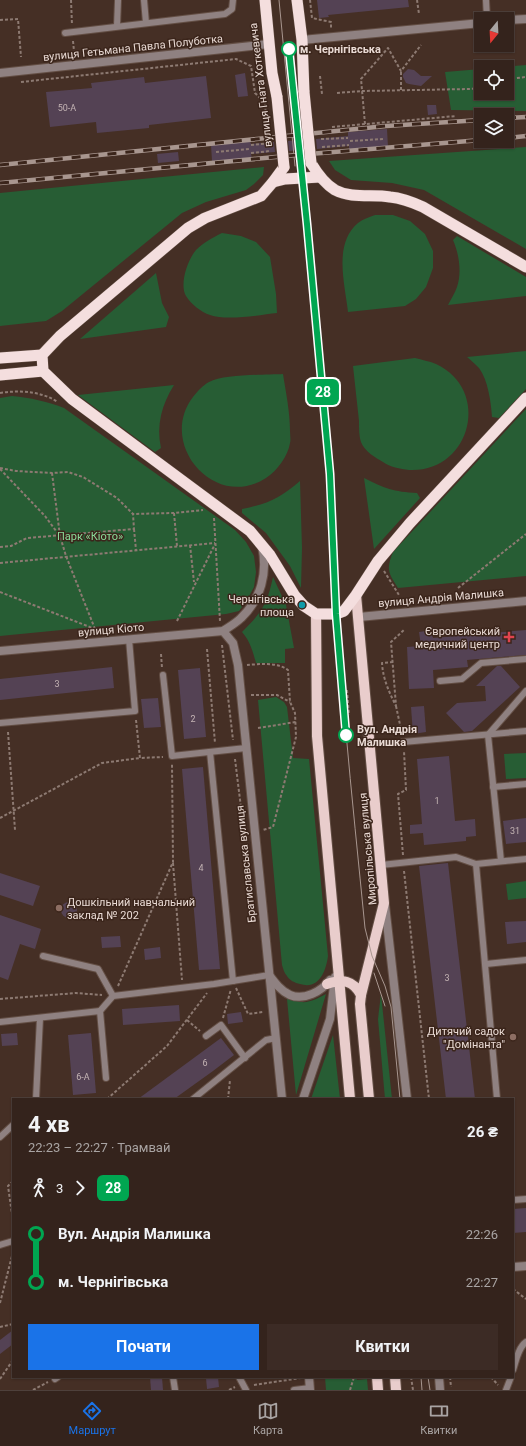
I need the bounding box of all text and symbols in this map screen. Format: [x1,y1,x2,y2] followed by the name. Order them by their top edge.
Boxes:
[474,12,514,52] north arrow
[474,12,514,148] map controls
[247,22,275,148] street label: вулиця Гната Хоткевича
[42,32,224,64] street label: вулиця Гетьмана Павла Полуботка
[281,41,297,57] marker: м. Чернігівська
[300,43,381,56] place label: м. Чернігівська
[474,60,514,100] button: locate
[58,103,76,113] house number: 50-А
[474,108,514,148] button: layers
[305,379,341,405] line badge: 28
[315,384,331,400] text: 28
[57,530,123,543] park label: Парк «Кіото»
[378,586,504,610] street label: вулиця Андрія Малишка
[228,593,294,619] place label: Чернігівська площа
[297,600,307,610] marker: Чернігівська площа
[77,621,145,639] street label: вулиця Кіото
[415,625,500,651] place label: Європейський медичний центр
[503,631,515,643] marker: Європейський медичний центр
[54,679,60,689] house number: 3
[190,714,196,724] house number: 2
[357,723,417,749] place label: Вул. Андрія Малишка
[338,727,354,743] marker: Вул. Андрія Малишка
[357,792,379,906] street label: Миропільська вулиця
[434,796,440,806] house number: 1
[233,805,259,923] street label: Братиславська вулиця
[510,826,520,836] house number: 31
[198,863,204,873] house number: 4
[67,896,195,922] place label: Дошкільний навчальний заклад № 202
[54,903,64,913] marker: Дошкільний навчальний заклад № 202
[444,973,450,983] house number: 3
[427,1025,505,1051] place label: Дитячий садок "Домінанта"
[508,1032,518,1042] marker: Дитячий садок "Домінанта"
[202,1058,208,1068] house number: 6
[76,1072,90,1082] house number: 6-А
[28,1112,70,1137] text: 4 хв
[467,1123,498,1141] text: 26 ₴
[28,1140,170,1155] text: 22:23 – 22:27 · Трамвай
[28,1177,50,1199] icon: walk
[69,1177,91,1199] icon: forward
[105,1180,121,1196] text: 28
[56,1181,63,1196] text: 3
[58,1225,211,1243] text: Вул. Андрія Малишка
[466,1227,498,1242] text: 22:26
[58,1273,168,1291] text: м. Чернігівська
[466,1275,498,1290] text: 22:27
[28,1324,259,1370] button: Почати
[267,1324,498,1370] button: Квитки
[69,1400,116,1437] tab: Маршрут
[253,1400,283,1437] tab: Карта
[420,1400,457,1437] tab: Квитки

